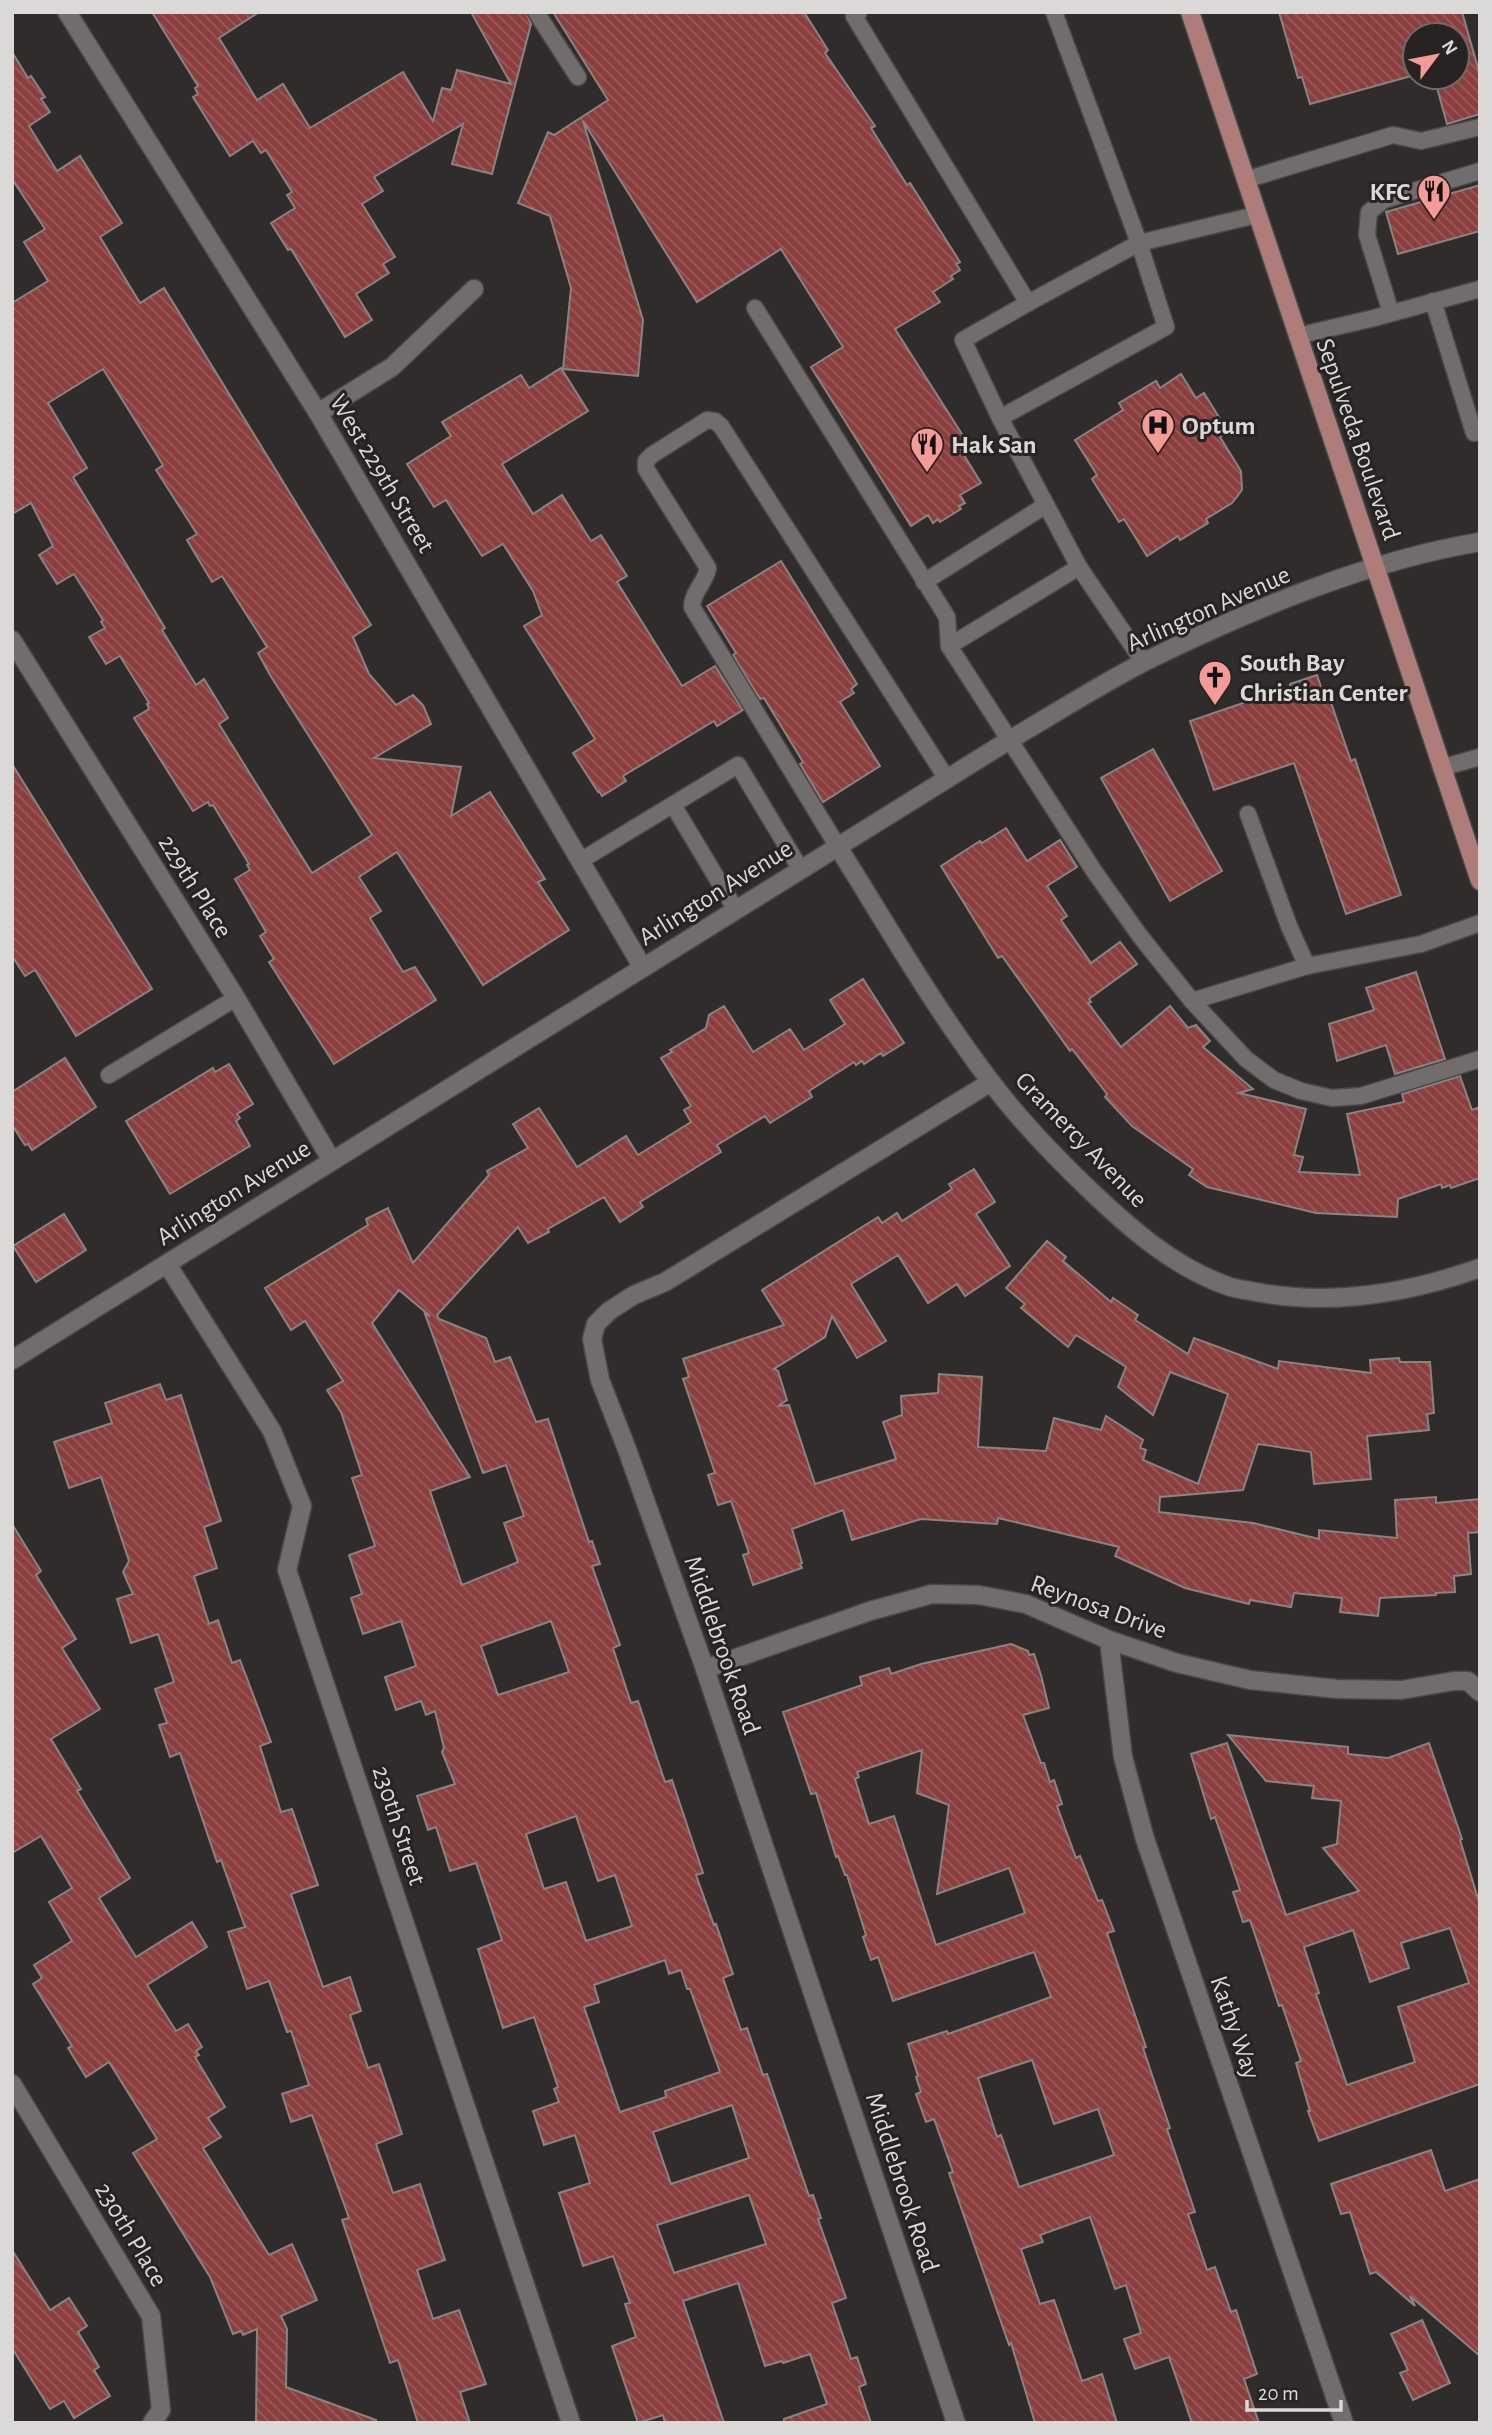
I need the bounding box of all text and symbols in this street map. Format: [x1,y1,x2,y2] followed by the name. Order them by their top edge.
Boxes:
[1401,21,1471,91] north arrow
[1438,37,1461,58] text: N
[1415,172,1453,221] restaurant icon: KFC
[1370,179,1411,205] place label: KFC
[1311,335,1405,543] street label: Sepulveda Boulevard
[325,390,439,557] street label: West 229th Street
[1139,406,1177,455] hospital icon: Optum
[1182,413,1255,439] place label: Optum
[908,425,946,474] restaurant icon: Hak San
[951,432,1037,458] place label: Hak San
[1123,561,1294,657] street label: Arlington Avenue
[1240,650,1408,706] place label: South Bay Christian Center
[1196,658,1234,707] church icon: South Bay Christian Center
[153,830,237,943] street label: 229th Place
[634,835,797,950] street label: Arlington Avenue
[1010,1067,1152,1213] street label: Gramercy Avenue
[152,1135,315,1250] street label: Arlington Avenue
[679,1553,765,1738] street label: Middlebrook Road
[1027,1570,1170,1644] street label: Reynosa Drive
[368,1763,431,1888] street label: 230th Street
[1205,1972,1265,2082] street label: Kathy Way
[861,2089,943,2275] street label: Middlebrook Road
[90,2178,172,2291] street label: 230th Place
[1247,2368,1342,2412] scale bar
[1258,2383,1299,2404] text: 20 m

